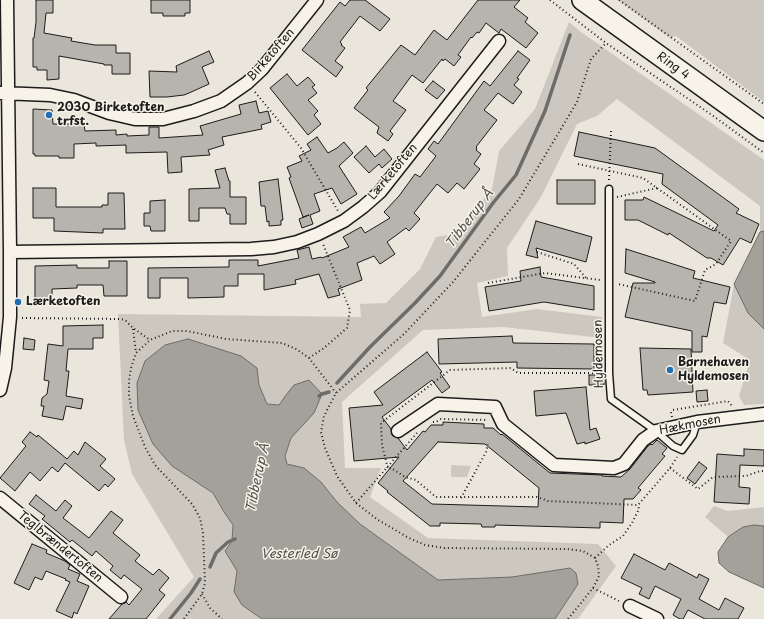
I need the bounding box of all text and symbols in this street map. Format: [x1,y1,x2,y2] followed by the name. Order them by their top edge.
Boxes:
[244,26,298,84] street label: Birketoften
[654,49,692,83] street label: Ring 4
[57,101,164,129] place label: 2030 Birketoften trfst.
[44,110,54,120] marker: 2030 Birketoften trfst.
[365,141,421,203] street label: Lærketoften
[443,186,497,252] water label: Tibberup Å
[26,295,100,309] place label: Lærketoften
[13,297,23,307] marker: Lærketoften
[591,320,607,388] street label: Hyldemosen
[678,356,749,384] place label: Børnehaven Hyldemosen
[665,365,675,375] marker: Børnehaven Hyldemosen
[658,412,722,438] street label: Hækmosen
[243,442,273,514] water label: Tibberup Å
[15,508,105,586] street label: Teglbrændertoften
[261,546,337,562] water label: Vesterled Sø

